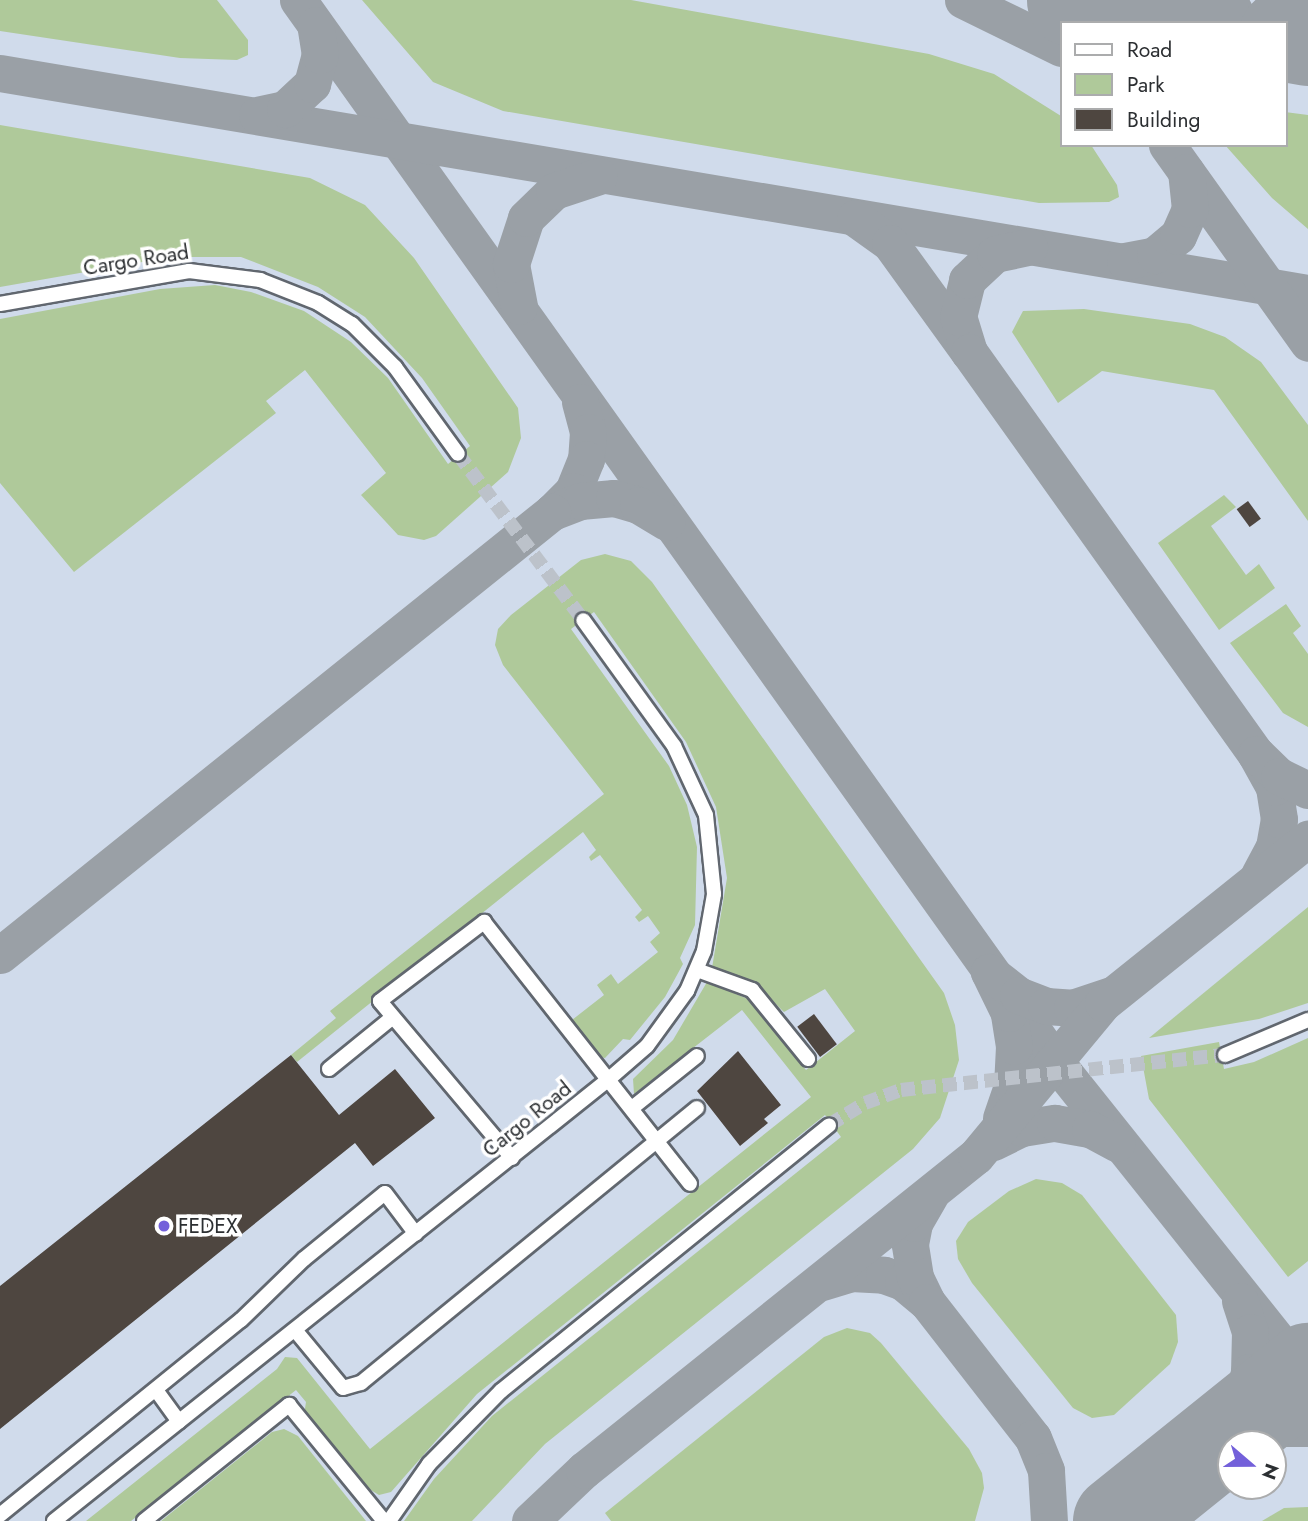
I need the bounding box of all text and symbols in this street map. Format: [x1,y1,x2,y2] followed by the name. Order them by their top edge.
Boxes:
[1060,21,1287,147] legend
[1127,35,1172,65] text: Road
[1127,70,1164,100] text: Park
[1127,105,1200,135] text: Building
[81,239,191,281] street label: Cargo Road
[478,1076,576,1162] street label: Cargo Road
[178,1213,238,1239] place label: FEDEX
[156,1218,172,1234] marker: FEDEX
[1217,1430,1287,1500] north arrow
[1255,1460,1286,1483] text: N

